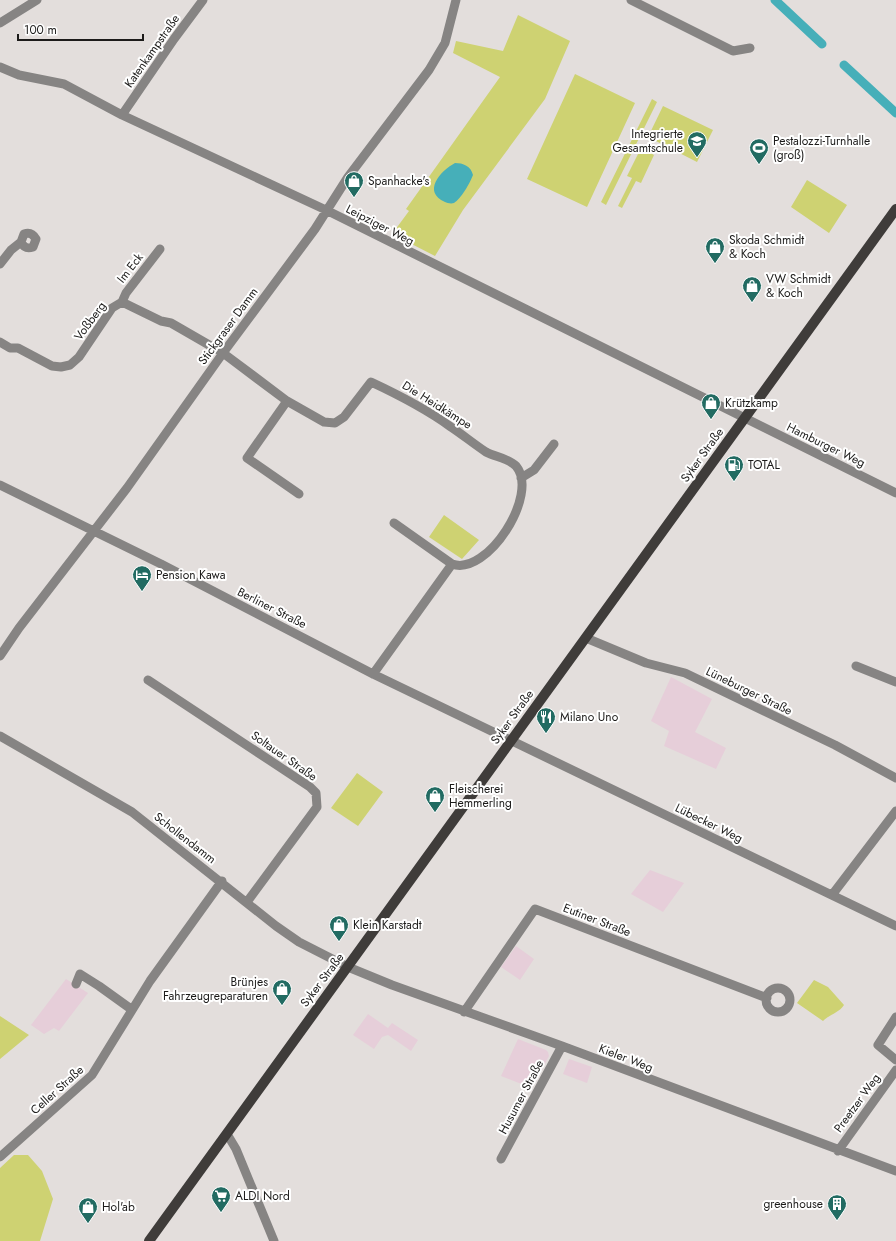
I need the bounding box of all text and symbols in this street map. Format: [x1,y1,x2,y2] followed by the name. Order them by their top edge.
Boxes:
[120,11,184,91] street label: Katenkampstraße
[18,16,143,42] scale bar
[24,21,57,39] text: 100 m
[613,125,683,157] place label: Integrierte Gesamtschule
[686,130,708,158] school or university icon: Integrierte Gesamtschule
[773,132,870,164] place label: Pestalozzi-Turnhalle (groß)
[748,137,770,165] sports icon: Pestalozzi-Turnhalle (groß)
[343,170,365,198] shop icon: Spanhacke's
[368,172,429,190] place label: Spanhacke's
[343,200,417,250] street label: Leipziger Weg
[729,231,804,263] place label: Skoda Schmidt & Koch
[704,236,726,264] shop icon: Skoda Schmidt & Koch
[113,249,148,287] street label: Im Eck
[766,270,831,302] place label: VW Schmidt & Koch
[741,275,763,303] shop icon: VW Schmidt & Koch
[194,284,262,368] street label: Stickgraser Damm
[70,298,110,344] street label: Voßberg
[399,376,475,434] street label: Die Heidkämpe
[700,392,722,420] shop icon: Krützkamp
[725,394,778,412] place label: Krützkamp
[784,418,868,472] street label: Hamburger Weg
[676,424,728,486] street label: Syker Straße
[723,454,745,482] fuel station icon: TOTAL
[748,456,780,474] place label: TOTAL
[131,564,153,592] hotel icon: Pension Kawa
[156,566,226,584] place label: Pension Kawa
[234,583,310,633] street label: Berliner Straße
[703,662,795,720] street label: Lüneburger Straße
[486,686,538,748] street label: Syker Straße
[535,706,557,734] restaurant icon: Milano Uno
[560,708,619,726] place label: Milano Uno
[247,727,321,785] street label: Soltauer Straße
[449,780,512,812] place label: Fleischerei Hemmerling
[424,785,446,813] shop icon: Fleischerei Hemmerling
[672,799,746,847] street label: Lübecker Weg
[150,808,220,868] street label: Schollendamm
[560,899,634,941] street label: Eutiner Straße
[328,914,350,942] shop icon: Klein Karstadt
[353,916,422,934] place label: Klein Karstadt
[296,949,348,1011] street label: Syker Straße
[163,973,268,1005] place label: Brünjes Fahrzeugreparaturen
[271,978,293,1006] shop icon: Brünjes Fahrzeugreparaturen
[596,1039,656,1077] street label: Kieler Weg
[494,1057,548,1137] street label: Husumer Straße
[26,1061,88,1119] street label: Celler Straße
[830,1070,884,1136] street label: Preetzer Weg
[210,1185,232,1213] supermarket icon: ALDI Nord
[235,1187,290,1205] place label: ALDI Nord
[826,1193,848,1221] building icon: greenhouse
[763,1195,823,1213] place label: greenhouse
[77,1196,99,1224] shop icon: Hol'ab
[102,1198,135,1216] place label: Hol'ab

